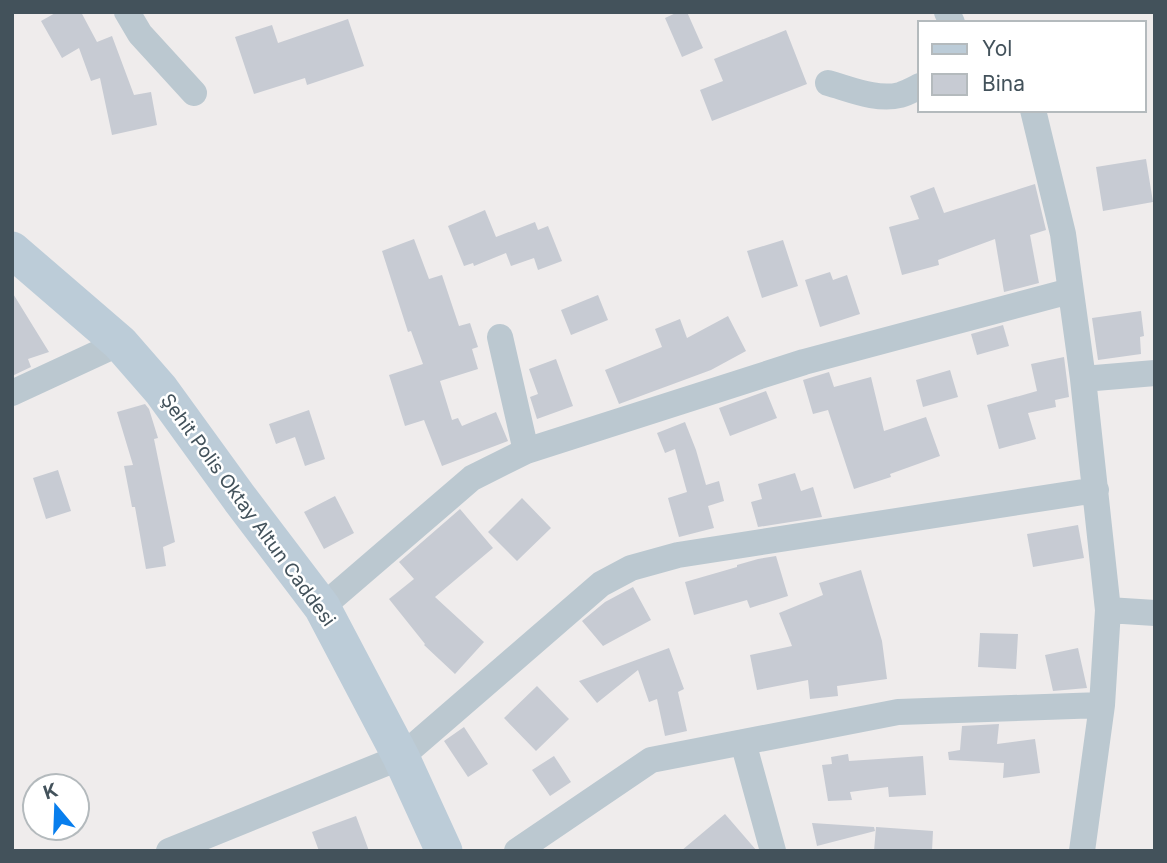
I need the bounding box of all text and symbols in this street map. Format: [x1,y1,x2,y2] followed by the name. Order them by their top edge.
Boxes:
[918,21,1146,112] legend
[982,36,1012,61] text: Yol
[982,71,1025,96] text: Bina
[156,389,340,631] street label: Şehit Polis Oktay Altun Caddesi
[21,772,91,842] north arrow
[40,778,61,804] text: K

